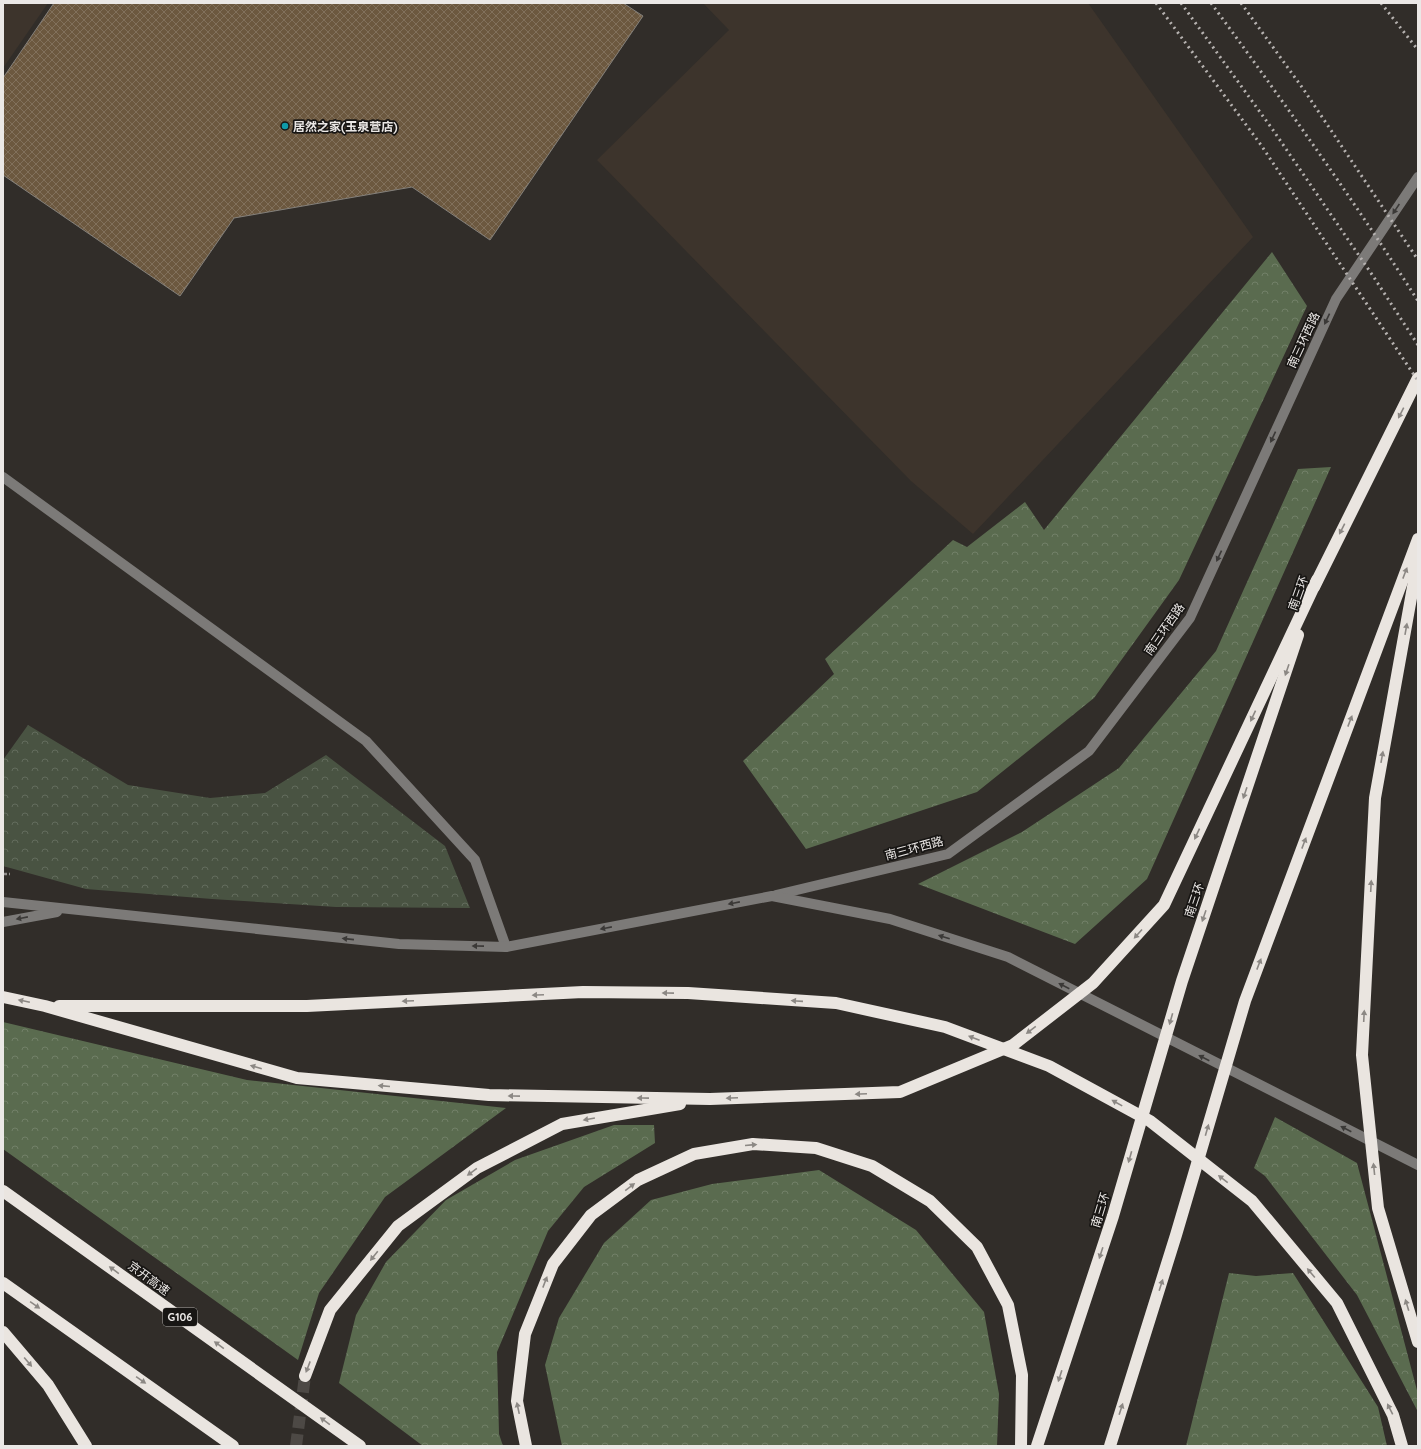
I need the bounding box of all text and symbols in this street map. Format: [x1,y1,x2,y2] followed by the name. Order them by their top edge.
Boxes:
[293,119,398,134] place label: 居然之家(玉泉营店)
[280,121,290,131] marker: 居然之家(玉泉营店)
[1392,204,1400,215] one-way arrow
[1284,310,1322,370] street label: 南三环西路
[1324,314,1330,325] one-way arrow
[1397,407,1404,419] one-way arrow
[1270,432,1276,443] one-way arrow
[1339,523,1345,535] one-way arrow
[1216,550,1222,561] one-way arrow
[1403,566,1409,578] one-way arrow
[1285,574,1311,612] street label: 南三环
[1141,600,1187,658] street label: 南三环西路
[1403,622,1409,635] one-way arrow
[1283,664,1289,676] one-way arrow
[1250,711,1256,722] one-way arrow
[1347,714,1353,726] one-way arrow
[1380,750,1386,763] one-way arrow
[1242,787,1248,799] one-way arrow
[1194,828,1200,840] one-way arrow
[883,833,945,863] street label: 南三环西路
[1302,836,1308,848] one-way arrow
[1367,880,1374,892] one-way arrow
[1181,881,1207,919] street label: 南三环
[728,901,740,907] one-way arrow
[1200,910,1206,922] one-way arrow
[16,916,29,922] one-way arrow
[600,925,612,931] one-way arrow
[1133,929,1142,939] one-way arrow
[938,933,950,939] one-way arrow
[342,936,354,942] one-way arrow
[471,943,484,949] one-way arrow
[1256,958,1262,970] one-way arrow
[1058,983,1070,989] one-way arrow
[661,990,674,996] one-way arrow
[532,991,544,998] one-way arrow
[791,997,803,1004] one-way arrow
[18,998,30,1004] one-way arrow
[401,998,414,1004] one-way arrow
[1361,1009,1367,1022] one-way arrow
[1168,1013,1174,1025] one-way arrow
[1026,1026,1037,1035] one-way arrow
[967,1034,979,1040] one-way arrow
[1199,1054,1210,1061] one-way arrow
[250,1063,262,1069] one-way arrow
[378,1083,390,1089] one-way arrow
[855,1090,867,1097] one-way arrow
[507,1093,520,1099] one-way arrow
[636,1095,649,1101] one-way arrow
[725,1095,738,1101] one-way arrow
[1111,1100,1123,1107] one-way arrow
[583,1116,595,1122] one-way arrow
[1204,1124,1210,1136] one-way arrow
[1340,1126,1351,1132] one-way arrow
[745,1142,757,1148] one-way arrow
[1127,1151,1133,1163] one-way arrow
[1371,1163,1377,1175] one-way arrow
[466,1168,477,1176] one-way arrow
[1217,1174,1228,1183] one-way arrow
[624,1182,635,1191] one-way arrow
[1088,1191,1112,1229] street label: 南三环
[1098,1247,1104,1259] one-way arrow
[369,1251,378,1261] one-way arrow
[125,1258,173,1298] street label: 京开高速
[108,1266,119,1274] one-way arrow
[1307,1268,1316,1278] one-way arrow
[543,1276,549,1288] one-way arrow
[1158,1279,1164,1291] one-way arrow
[1404,1298,1410,1310] one-way arrow
[30,1301,40,1309] one-way arrow
[163,1308,197,1326] road number: G106
[214,1341,225,1349] one-way arrow
[24,1357,33,1367] one-way arrow
[305,1361,311,1373] one-way arrow
[1057,1371,1063,1383] one-way arrow
[135,1376,146,1385] one-way arrow
[515,1402,521,1414] one-way arrow
[1119,1402,1125,1414] one-way arrow
[1387,1403,1393,1415] one-way arrow
[320,1417,330,1425] one-way arrow

